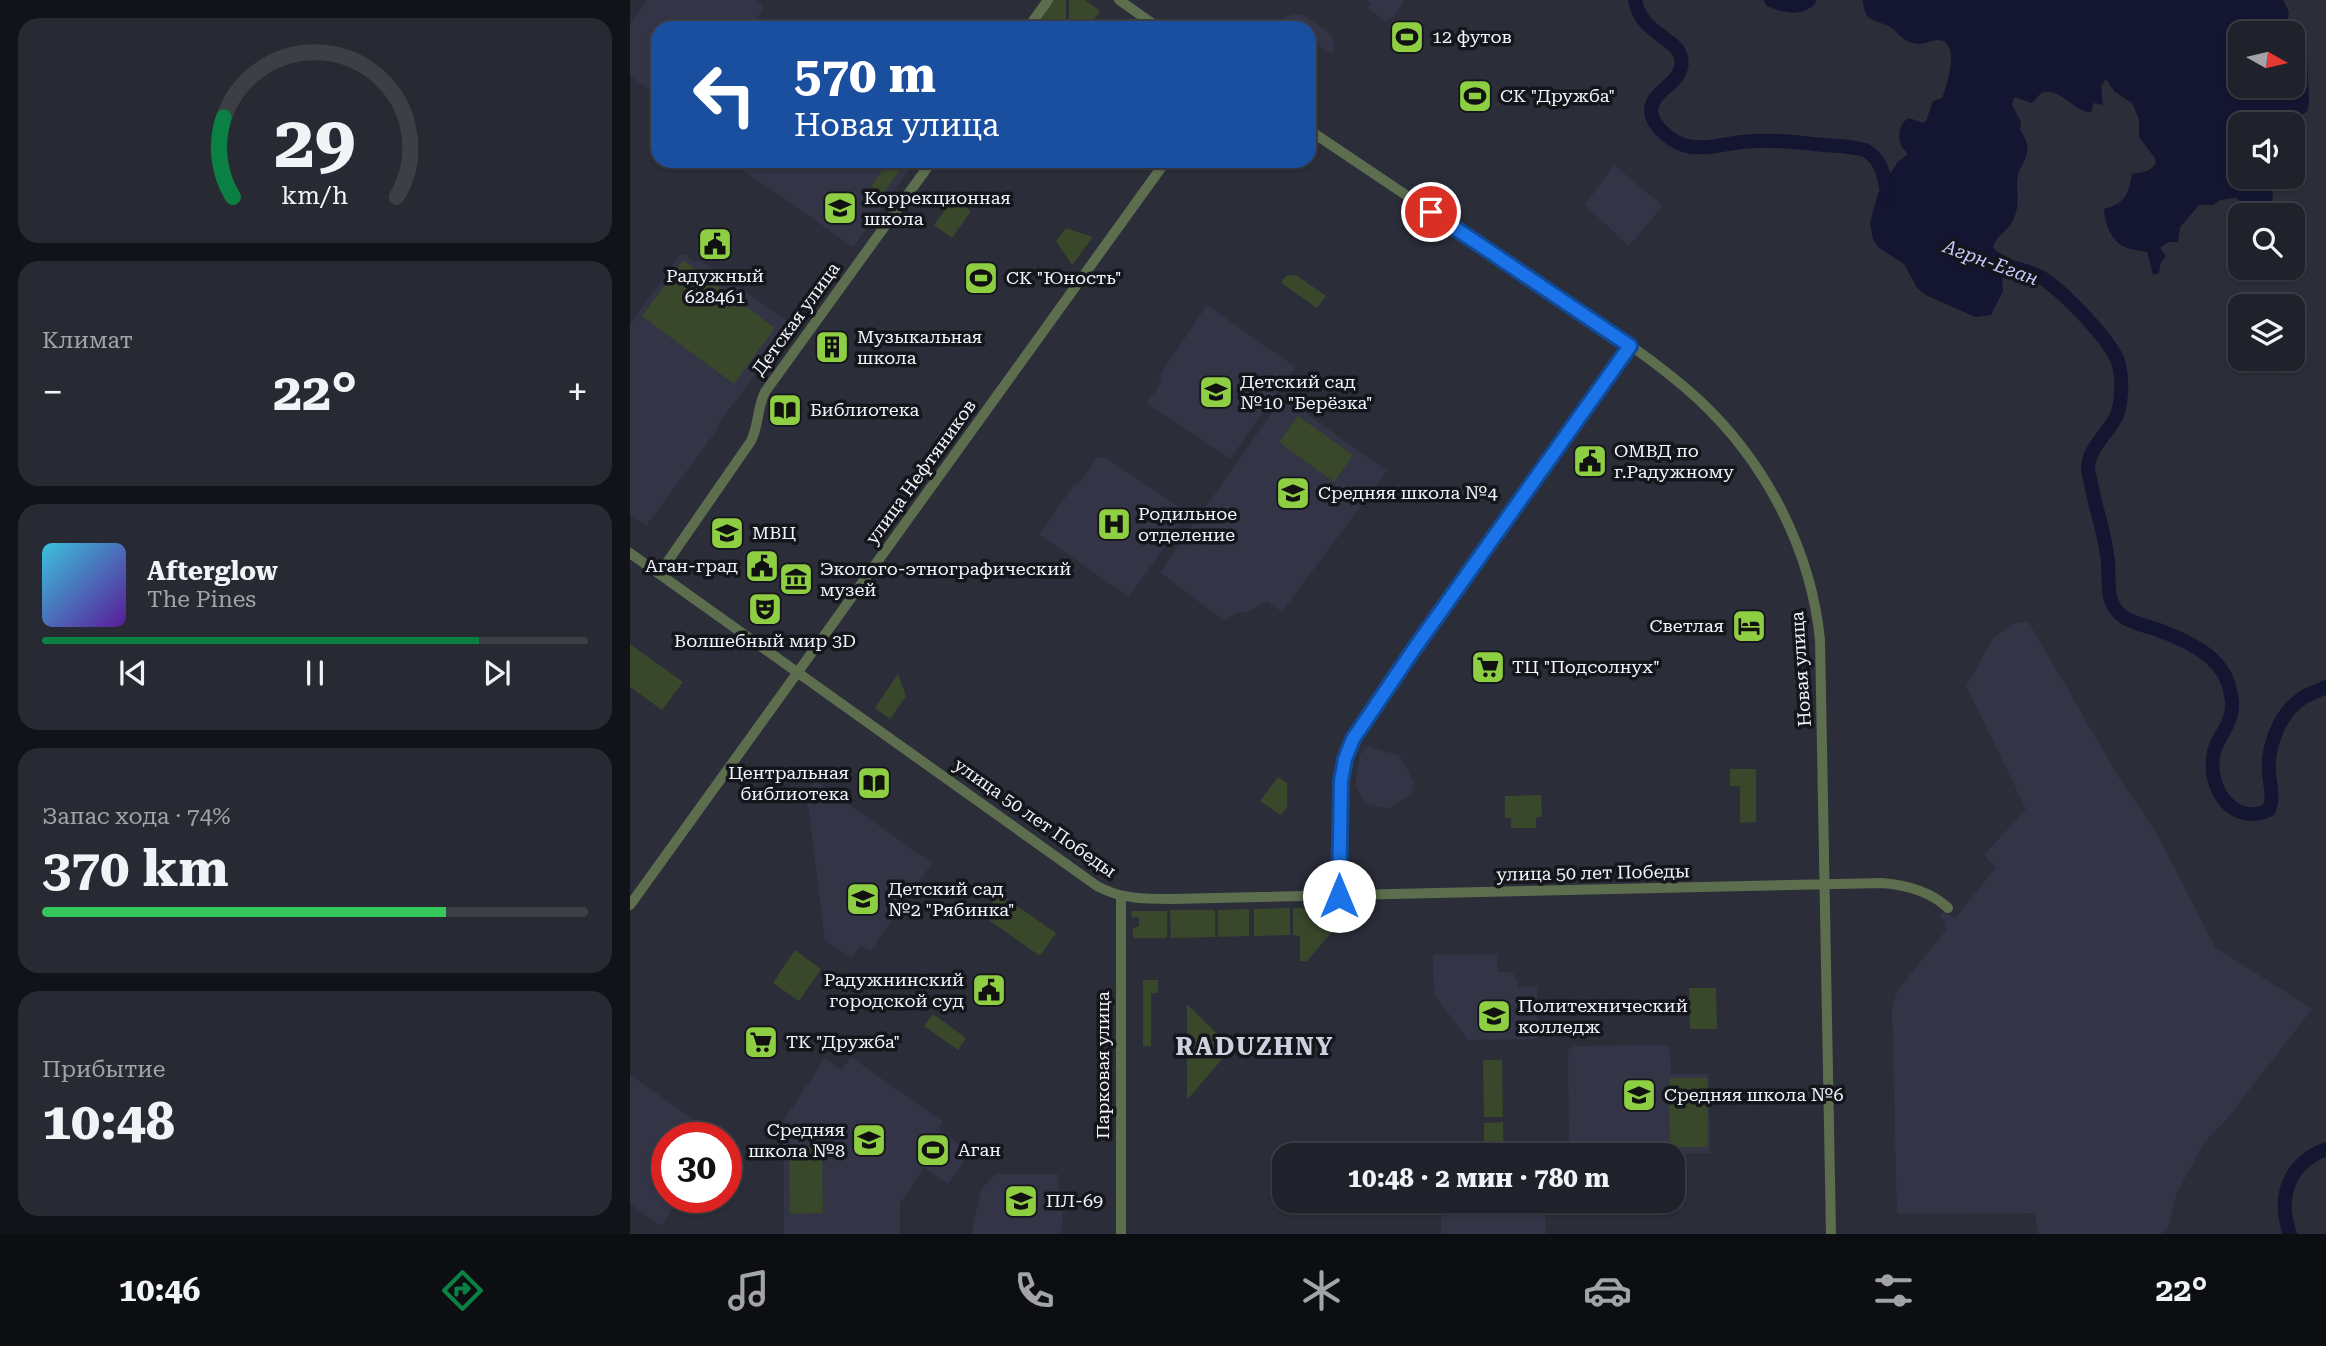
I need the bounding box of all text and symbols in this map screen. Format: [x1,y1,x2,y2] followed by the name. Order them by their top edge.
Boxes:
[1388,18,1426,56] sports icon: 12 футов
[2228,21,2305,98] north arrow
[2228,21,2305,371] map controls
[1432,26,1512,47] place label: 12 футов
[794,47,936,104] text: 570 m
[679,49,770,140] icon: left
[1456,77,1494,115] sports icon: СК "Дружба"
[1500,85,1615,106] place label: СК "Дружба"
[274,100,356,185] text: 29
[794,106,999,144] text: Новая улица
[2228,112,2305,189] button: sound
[282,180,348,209] text: km/h
[1401,182,1461,242] pin
[864,187,1011,229] place label: Коррекционная школа
[821,189,859,227] school or university icon: Коррекционная школа
[1412,193,1450,231] icon: arrive
[2228,203,2305,280] button: search
[696,225,734,263] public building icon: Радужный 628461
[1939,234,2041,290] water label: Агрн-Еган
[748,258,844,379] street label: Детская улица
[962,259,1000,297] sports icon: СК "Юность"
[666,265,764,307] place label: Радужный 628461
[1006,267,1121,288] place label: СК "Юность"
[2228,294,2305,371] button: layers
[857,326,982,368] place label: Музыкальная школа
[42,327,133,354] text: Климат
[813,328,851,366] building icon: Музыкальная школа
[273,362,357,423] text: 22°
[42,370,63,414] text: −
[567,370,588,414] text: +
[1240,371,1373,413] place label: Детский сад №10 "Берёзка"
[1197,373,1235,411] school or university icon: Детский сад №10 "Берёзка"
[766,391,804,429] library icon: Библиотека
[861,395,980,548] street label: улица Нефтяников
[810,399,919,420] place label: Библиотека
[1614,440,1734,482] place label: ОМВД по г.Радужному
[1571,442,1609,480] public building icon: ОМВД по г.Радужному
[1274,474,1312,512] school or university icon: Средняя школа №4
[1318,482,1498,503] place label: Средняя школа №4
[1138,503,1237,545] place label: Родильное отделение
[1095,505,1133,543] hospital icon: Родильное отделение
[708,514,746,552] school or university icon: МВЦ
[752,522,796,543] place label: МВЦ
[743,547,781,585] public building icon: Аган-град
[645,555,738,576] place label: Аган-град
[147,556,278,586] text: Afterglow
[820,558,1071,600] place label: Эколого-этнографический музей
[777,560,815,598] museum icon: Эколого-этнографический музей
[147,586,256,613] text: The Pines
[746,590,784,628] theatre icon: Волшебный мир 3D
[1730,607,1768,645] hotel icon: Светлая
[1786,610,1815,727] street label: Новая улица
[1650,615,1724,636] place label: Светлая
[674,630,856,651] place label: Волшебный мир 3D
[1469,648,1507,686] supermarket icon: ТЦ "Подсолнух"
[114,654,152,692] icon: previous
[296,654,334,692] icon: pause
[478,654,516,692] icon: next
[1512,656,1660,677] place label: ТЦ "Подсолнух"
[950,754,1121,882] street label: улица 50 лет Победы
[728,762,849,804] place label: Центральная библиотека
[855,764,893,802] library icon: Центральная библиотека
[42,803,231,830] text: Запас хода · 74%
[42,838,229,899] text: 370 km
[1302,859,1376,933] position arrow
[1496,860,1690,885] street label: улица 50 лет Победы
[888,878,1015,920] place label: Детский сад №2 "Рябинка"
[844,880,882,918] school or university icon: Детский сад №2 "Рябинка"
[824,969,964,1011] place label: Радужнинский городской суд
[970,971,1008,1009] public building icon: Радужнинский городской суд
[1092,991,1113,1139] street label: Парковая улица
[1518,995,1688,1037] place label: Политехнический колледж
[1475,997,1513,1035] school or university icon: Политехнический колледж
[742,1023,780,1061] supermarket icon: ТК "Дружба"
[786,1031,900,1052] place label: ТК "Дружба"
[1176,1033,1335,1061] district label: RADUZHNY
[42,1056,165,1083] text: Прибытие
[1620,1076,1658,1114] school or university icon: Средняя школа №6
[1664,1084,1844,1105] place label: Средняя школа №6
[42,1091,175,1152] text: 10:48
[748,1119,845,1161] place label: Средняя школа №8
[850,1121,888,1159] school or university icon: Средняя школа №8
[651,1122,742,1213] speed limit sign: 30
[914,1131,952,1169] sports icon: Аган
[958,1139,1001,1160] place label: Аган
[1348,1163,1609,1193] text: 10:48 · 2 мин · 780 m
[1002,1182,1040,1220] school or university icon: ПЛ-69
[1046,1190,1103,1211] place label: ПЛ-69
[438,1266,487,1315] icon: directions
[724,1266,773,1315] icon: music
[1010,1266,1059,1315] icon: phone
[1297,1266,1346,1315] icon: climate
[1583,1266,1632,1315] icon: car
[1869,1266,1918,1315] icon: filters
[119,1271,200,1309] text: 10:46
[2156,1271,2207,1309] text: 22°

